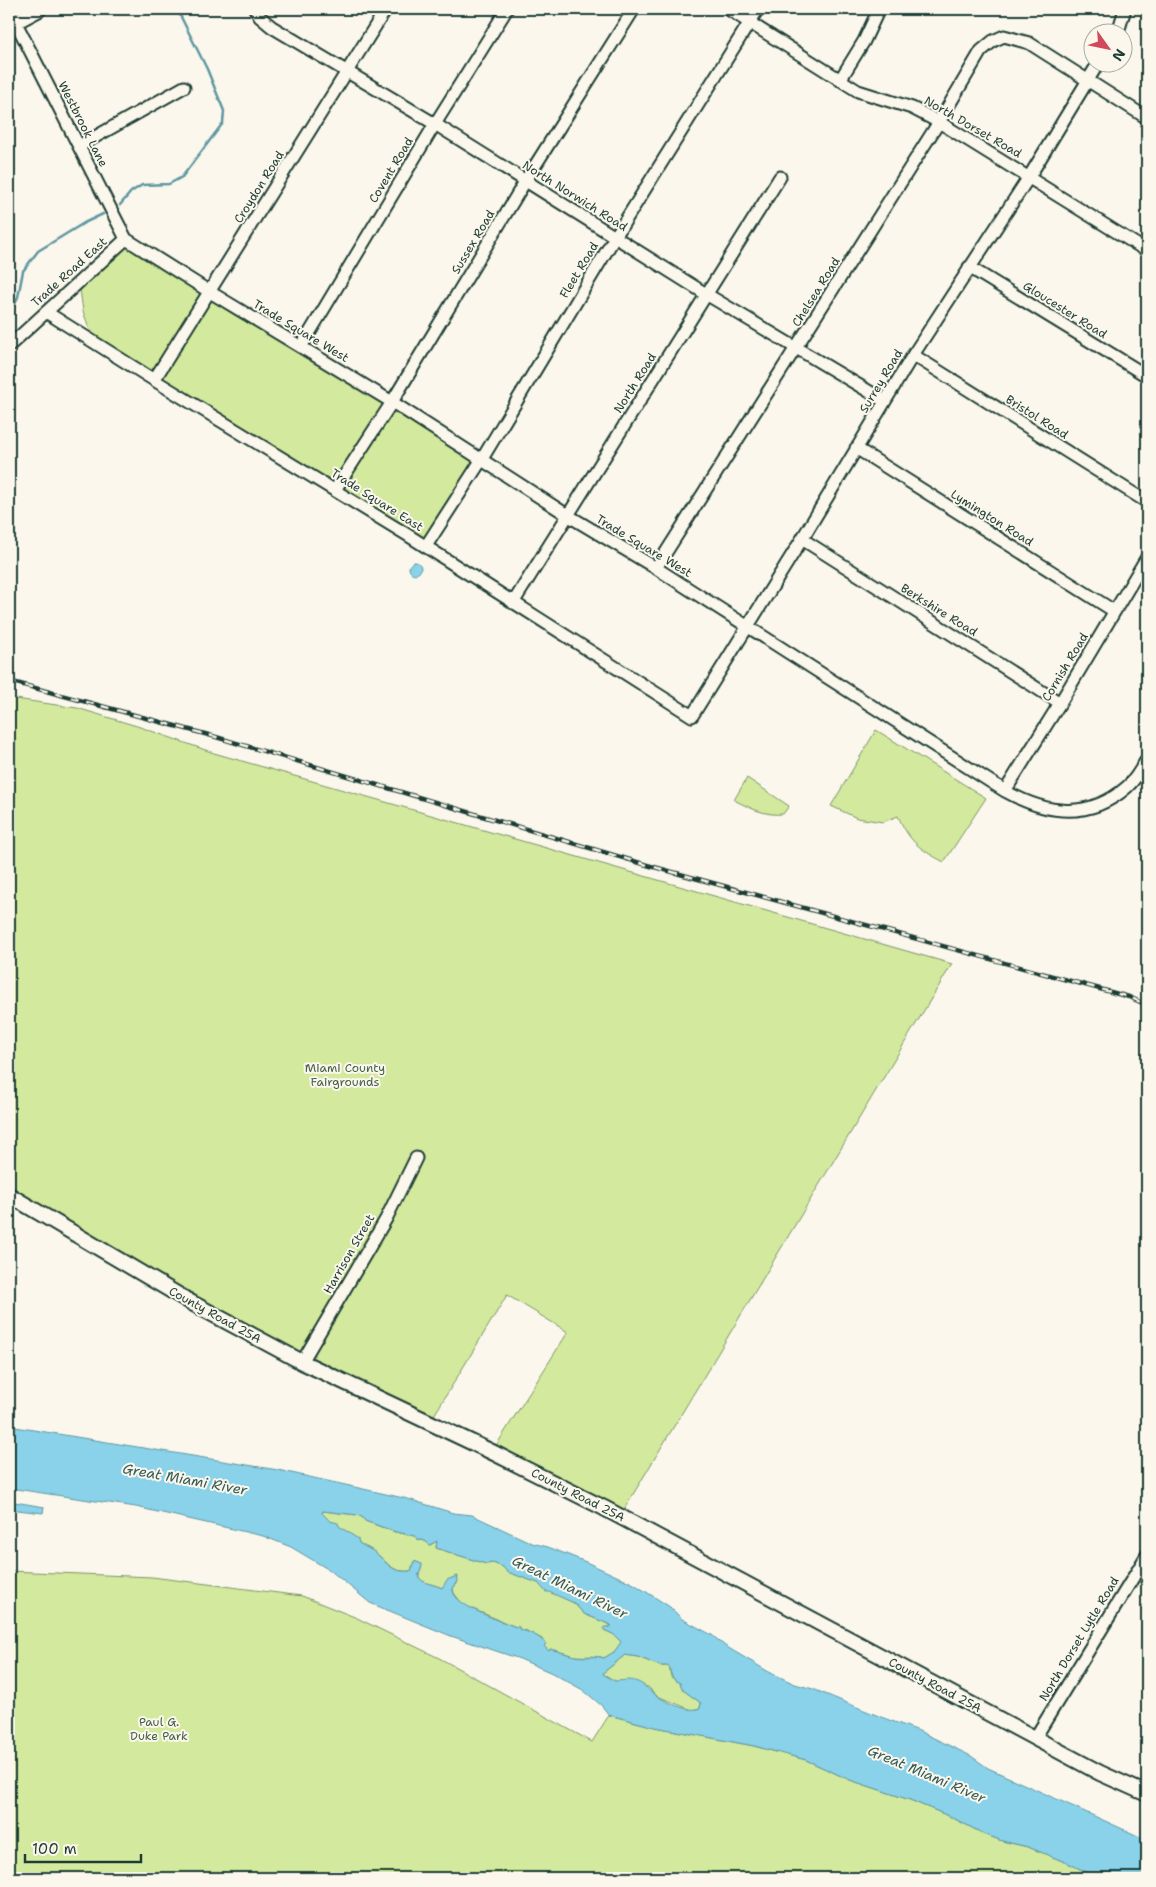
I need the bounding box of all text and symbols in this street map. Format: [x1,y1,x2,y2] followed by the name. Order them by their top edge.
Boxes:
[1084,22,1134,72] north arrow
[1108,46,1129,65] text: N
[55,78,112,170] street label: Westbrook Lane
[921,93,1025,162] street label: North Dorset Road
[365,134,417,206] street label: Covent Road
[230,148,288,226] street label: Croydon Road
[519,157,631,235] street label: North Norwich Road
[448,207,499,277] street label: Sussex Road
[28,234,110,310] street label: Trade Road East
[556,239,602,301] street label: Fleet Road
[788,254,844,330] street label: Chelsea Road
[1020,278,1110,342] street label: Gloucester Road
[250,296,352,366] street label: Trade Square West
[856,346,906,416] street label: Surrey Road
[610,350,660,416] street label: North Road
[1003,391,1072,443] street label: Bristol Road
[328,465,426,535] street label: Trade Square East
[948,486,1037,550] street label: Lymington Road
[593,511,695,581] street label: Trade Square West
[898,580,981,640] street label: Berkshire Road
[1038,629,1092,704] street label: Cornish Road
[305,1060,385,1090] park label: Miami County Fairgrounds
[320,1211,378,1297] street label: Harrison Street
[166,1283,264,1347] street label: County Road 25A
[121,1459,249,1499] water label: Great Miami River
[529,1465,628,1526] street label: County Road 25A
[509,1551,631,1623] water label: Great Miami River
[1035,1573,1123,1704] street label: North Dorset Lytle Road
[886,1654,984,1716] street label: County Road 25A
[130,1714,188,1744] park label: Paul G. Duke Park
[865,1741,989,1807] water label: Great Miami River
[25,1832,141,1864] scale bar
[32,1839,77,1859] text: 100 m

